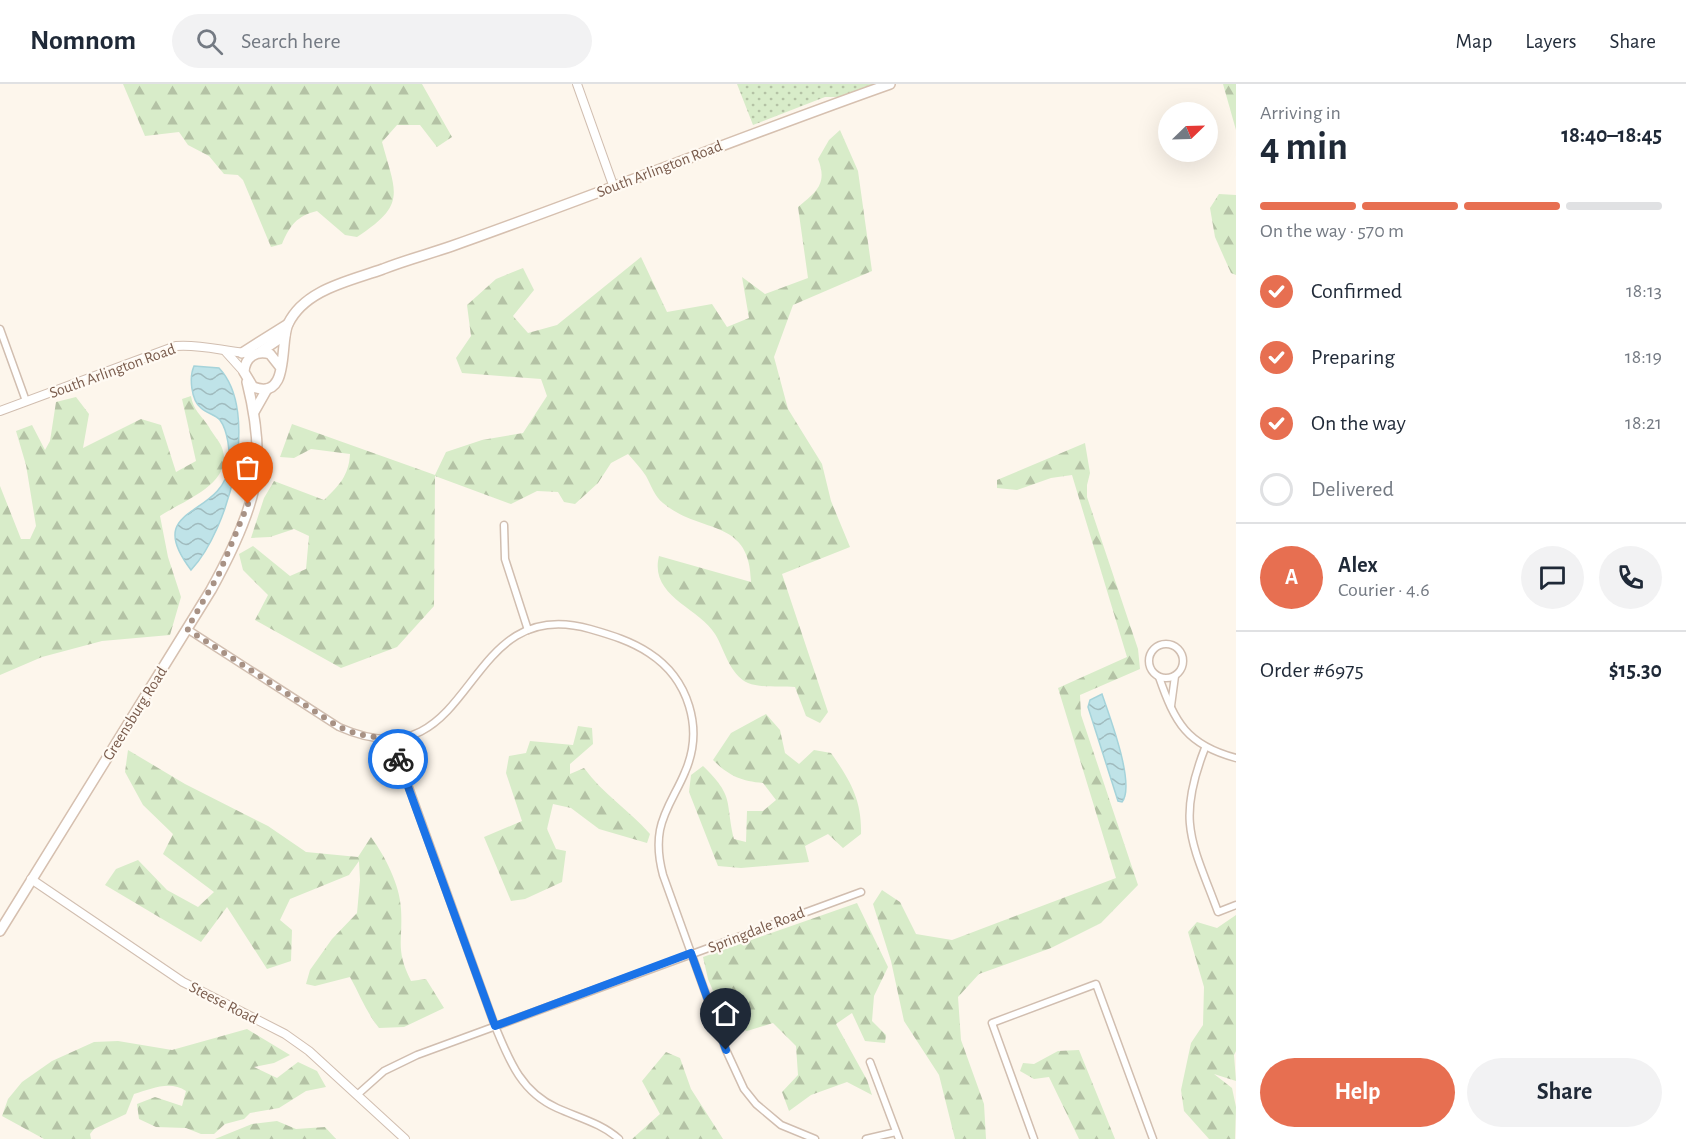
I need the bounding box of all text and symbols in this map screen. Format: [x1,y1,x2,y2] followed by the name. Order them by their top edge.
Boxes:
[172,14,592,68] search box
[193,25,226,58] icon: search
[30,27,136,55] text: Nomnom
[241,30,341,52] text: Search here
[1456,31,1492,52] text: Map
[1525,31,1576,52] text: Layers
[1609,31,1656,52] text: Share
[1158,102,1218,162] north arrow
[1158,102,1218,162] map controls
[1260,103,1341,123] text: Arriving in
[1561,124,1662,146] text: 18:40–18:45
[1260,128,1348,167] text: 4 min
[595,138,724,200] street label: South Arlington Road
[1260,221,1404,241] text: On the way · 570 m
[1260,275,1293,308] icon: check
[1311,280,1402,302] text: Confirmed
[1626,281,1662,301] text: 18:13
[47,341,177,401] street label: South Arlington Road
[1260,341,1293,374] icon: check
[1311,346,1395,368] text: Preparing
[1625,347,1662,367] text: 18:19
[1260,407,1293,440] icon: check
[1311,412,1406,434] text: On the way
[1625,413,1662,433] text: 18:21
[222,442,273,504] pin
[231,451,264,484] icon: bag
[1311,478,1394,500] text: Delivered
[1521,546,1584,609] button: chat
[1599,546,1662,609] button: phone
[1338,554,1378,576] text: Alex
[1285,566,1298,588] text: A
[1338,580,1430,600] text: Courier · 4.6
[1260,659,1364,681] text: Order #6975
[1609,659,1662,681] text: $15.30
[100,664,170,763] street label: Greensburg Road
[368,729,428,789] courier
[382,743,415,776] icon: bike
[706,904,807,956] street label: Springdale Road
[187,979,261,1027] street label: Steese Road
[700,988,751,1050] pin
[709,997,742,1030] icon: home
[1260,1058,1455,1127] button: Help
[1467,1058,1662,1127] button: Share

